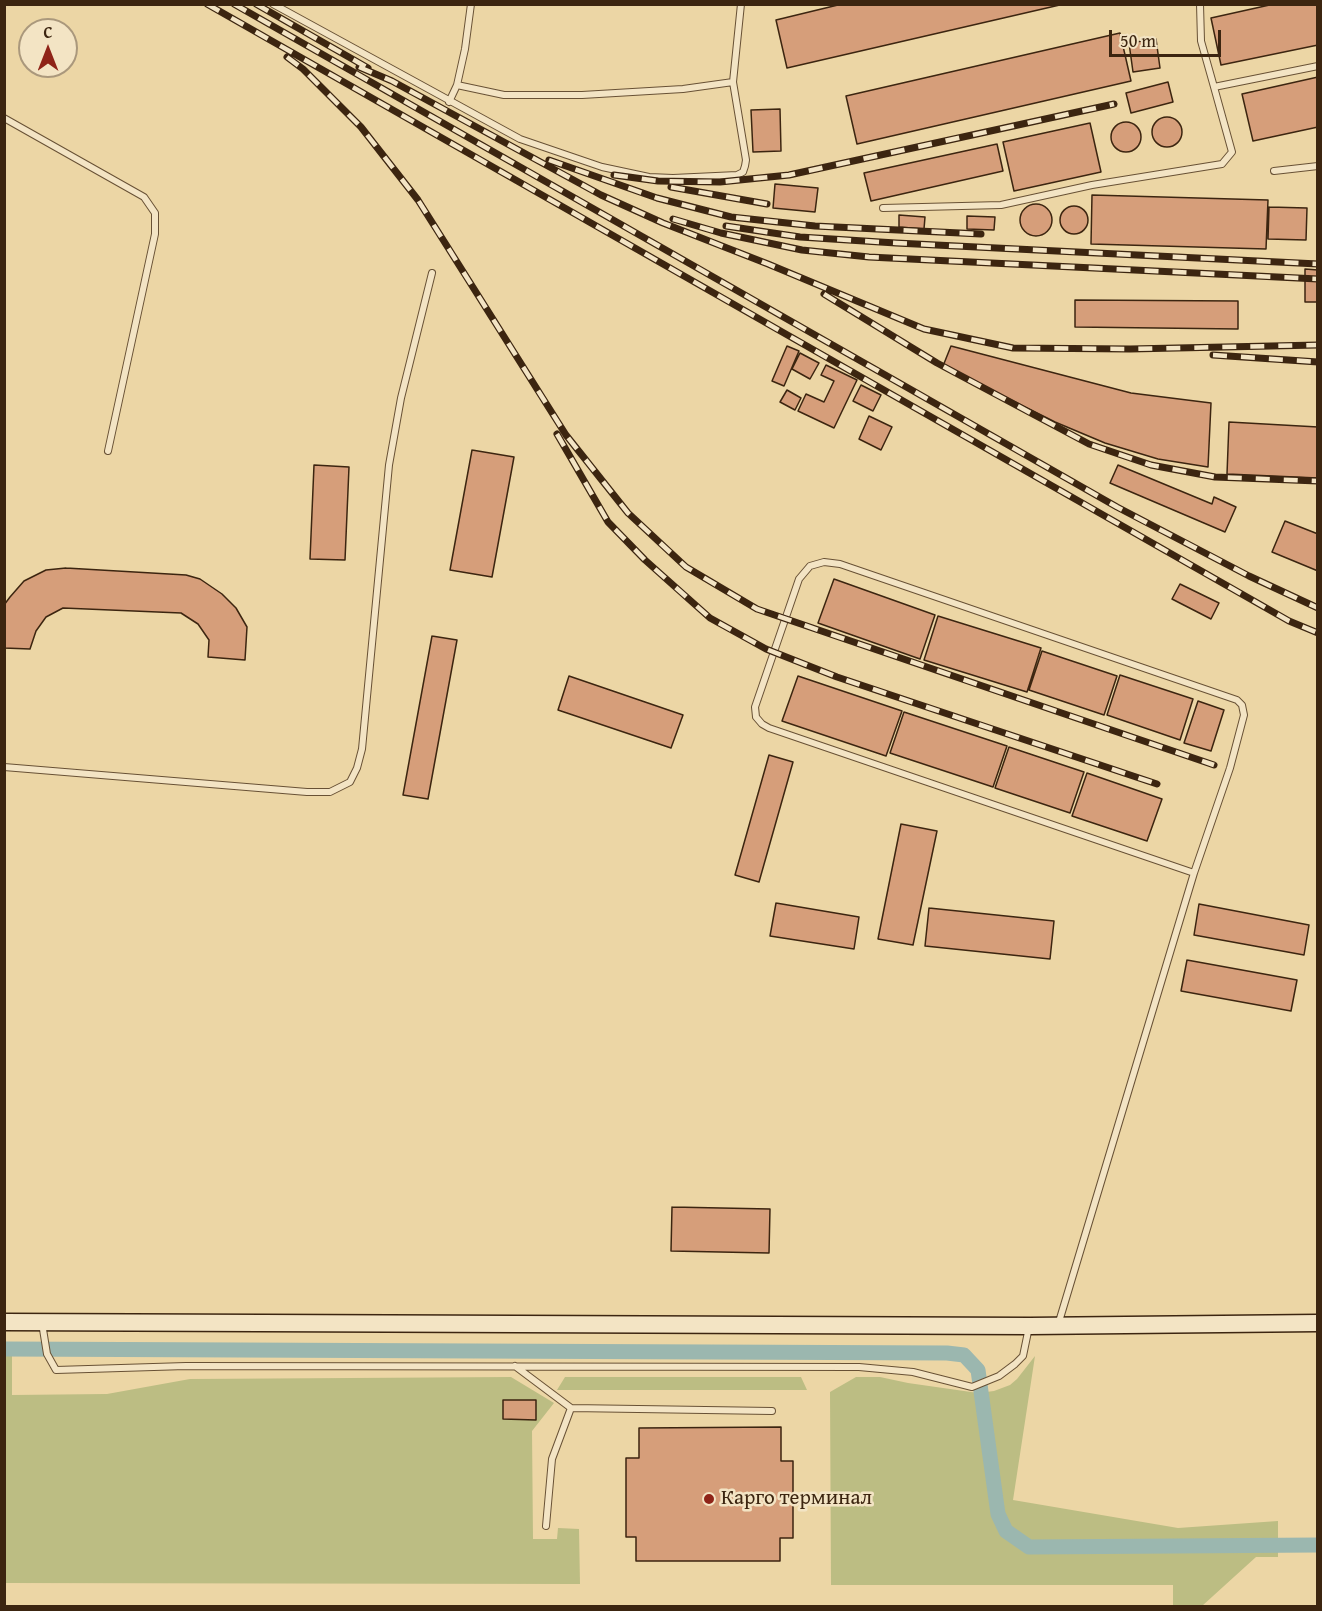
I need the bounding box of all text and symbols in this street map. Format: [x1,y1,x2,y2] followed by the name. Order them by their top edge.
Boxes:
[18,18,78,78] north arrow
[1112,18,1224,56] scale bar
[43,20,53,44] text: С
[1120,27,1156,54] text: 50 m
[721,1486,872,1512] place label: Карго терминал
[702,1492,716,1506] marker: Карго терминал

